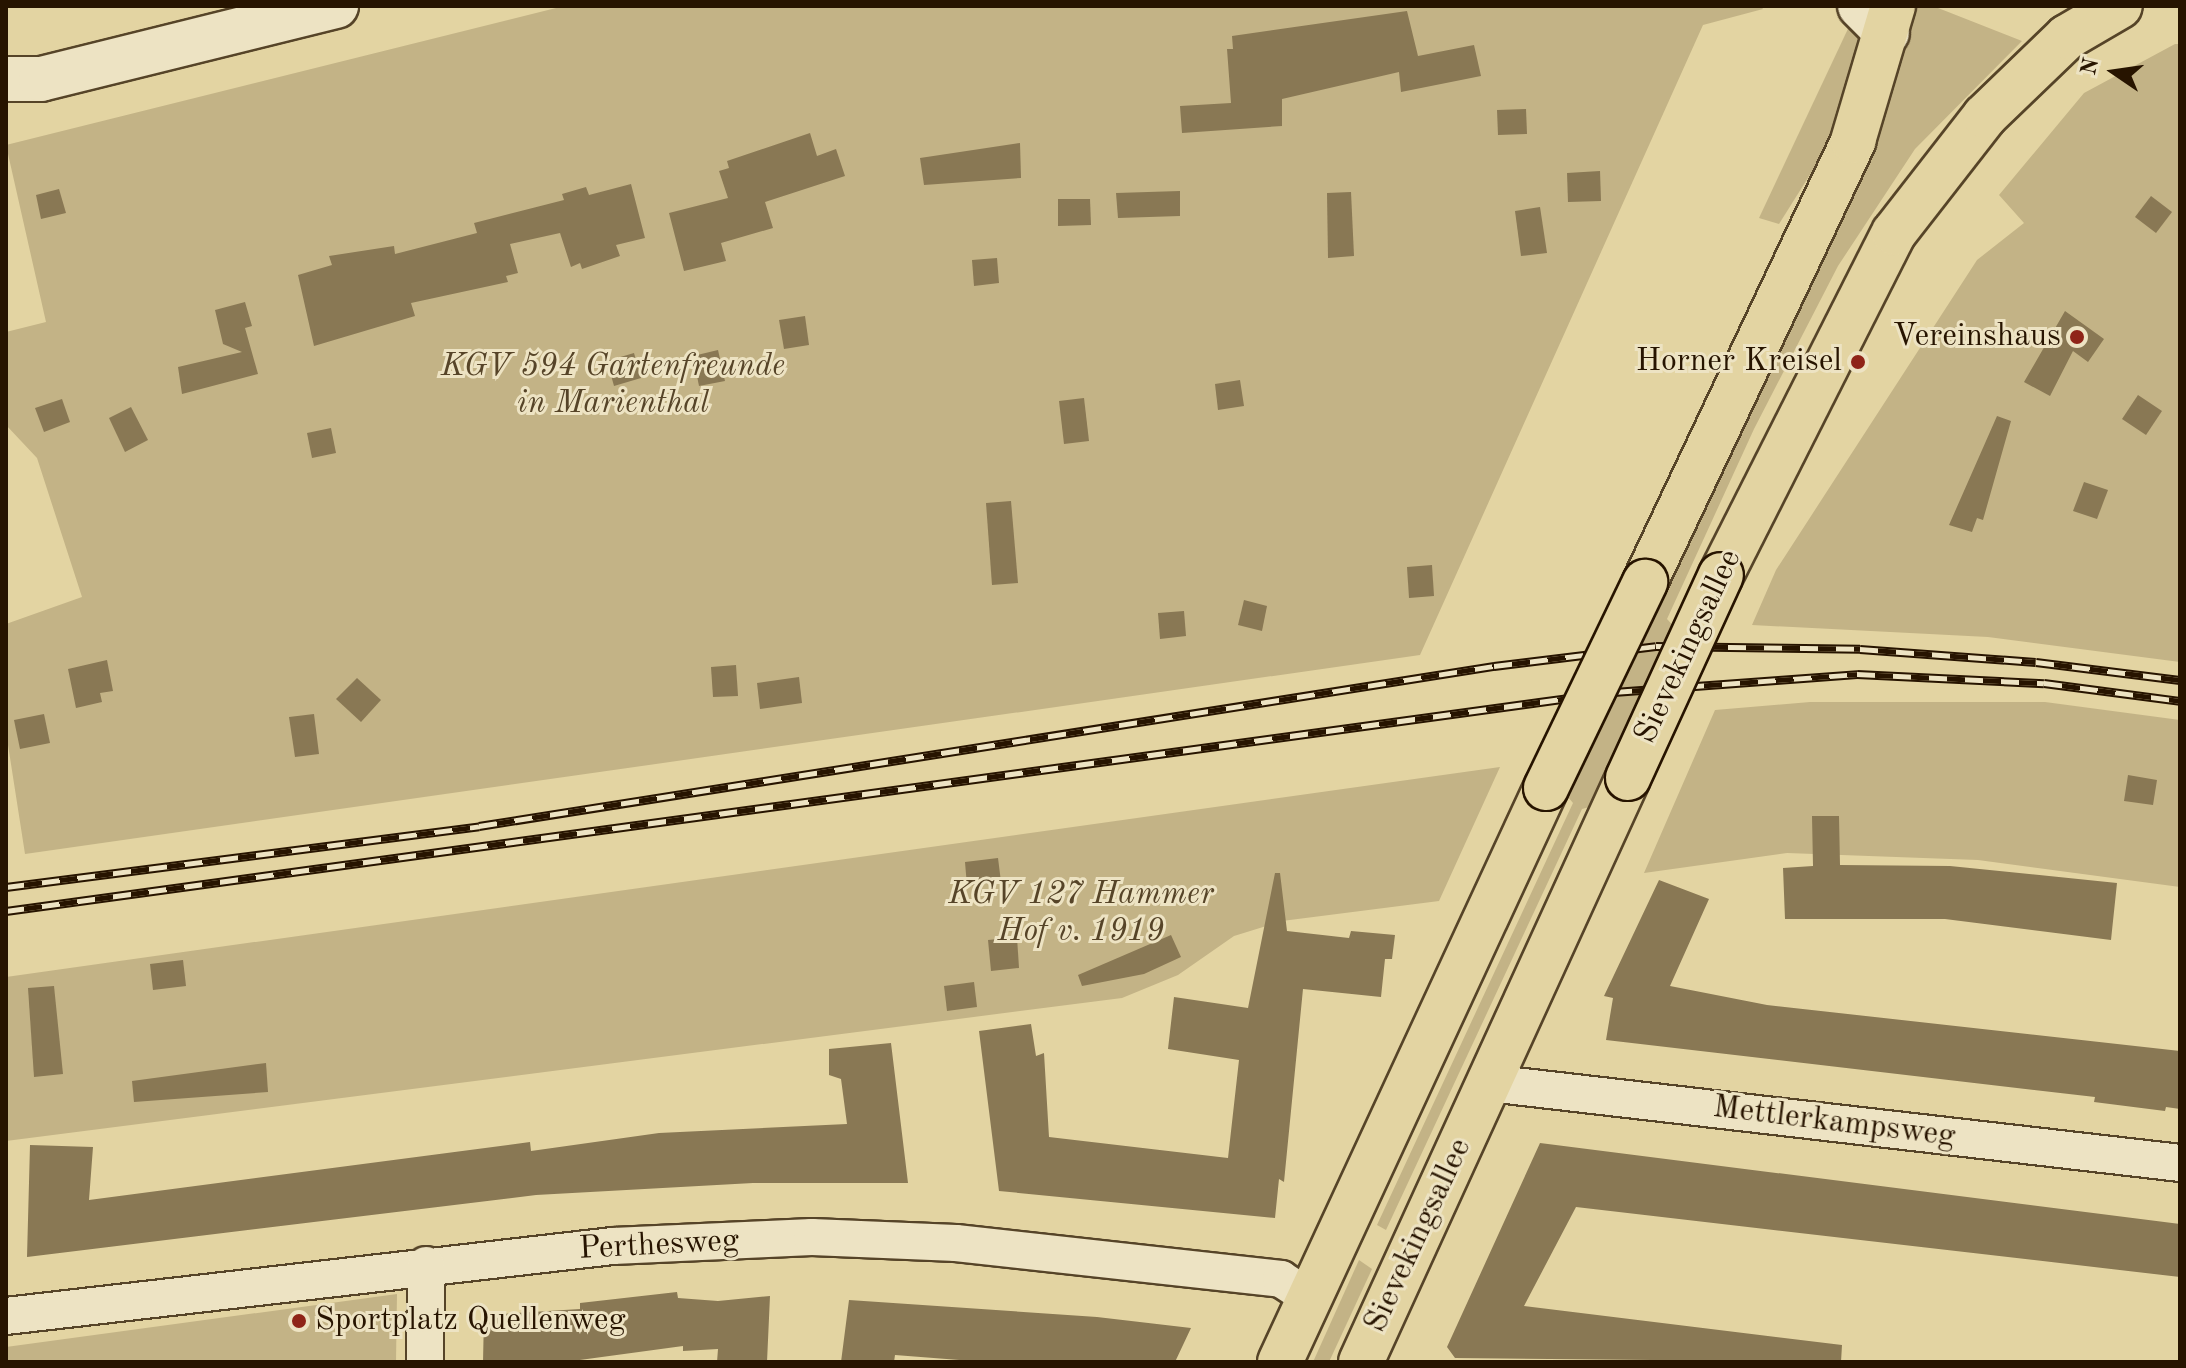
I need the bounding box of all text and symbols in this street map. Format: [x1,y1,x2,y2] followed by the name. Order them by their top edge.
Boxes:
[2074,32,2154,112] north arrow
[2078,56,2103,77] text: N
[1893,318,2061,356] place label: Vereinshaus
[2068,328,2086,346] marker: Vereinshaus
[1636,343,1842,381] place label: Horner Kreisel
[441,349,785,424] park label: KGV 594 Gartenfreunde in Marienthal
[1849,353,1867,371] marker: Horner Kreisel
[1627,544,1751,750] street label: Sievekingsallee
[948,877,1214,952] park label: KGV 127 Hammer Hof v. 1919
[1711,1089,1957,1157] street label: Mettlerkampsweg
[1357,1133,1481,1339] street label: Sievekingsallee
[578,1223,740,1269] street label: Perthesweg
[315,1302,626,1340] place label: Sportplatz Quellenweg
[290,1312,308,1330] marker: Sportplatz Quellenweg

